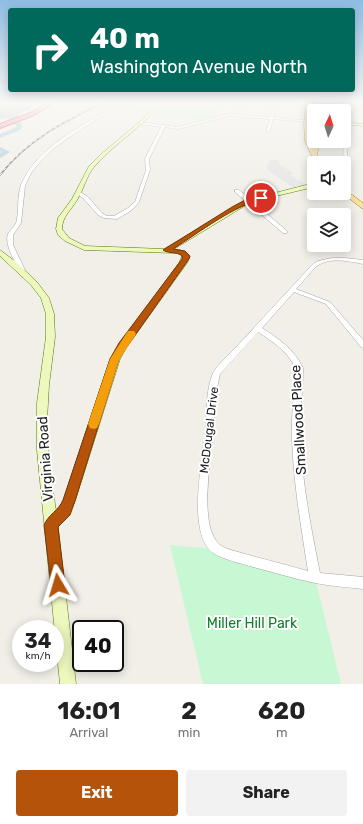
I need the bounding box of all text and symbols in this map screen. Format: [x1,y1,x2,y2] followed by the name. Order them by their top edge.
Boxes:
[90,22,160,55] text: 40 m
[24,24,76,76] icon: right
[90,56,307,78] text: Washington Avenue North
[307,104,351,148] north arrow
[307,104,351,252] map controls
[307,156,351,200] button: sound
[244,181,278,215] pin
[250,187,272,209] icon: arrive
[307,208,351,252] button: layers
[287,364,310,475] street label: Smallwood Place
[197,386,221,474] street label: McDougal Drive
[34,416,57,502] street label: Virginia Road
[37,564,79,606] position arrow
[207,615,298,632] park label: Miller Hill Park
[72,620,124,672] speed limit sign: 40
[25,629,51,653] text: 34
[26,650,50,662] text: km/h
[58,697,120,725] text: 16:01
[181,697,197,725] text: 2
[258,697,305,725] text: 620
[69,725,108,740] text: Arrival
[178,725,200,740] text: min
[276,725,287,740] text: m
[16,770,178,816] button: Exit
[186,770,347,816] button: Share

